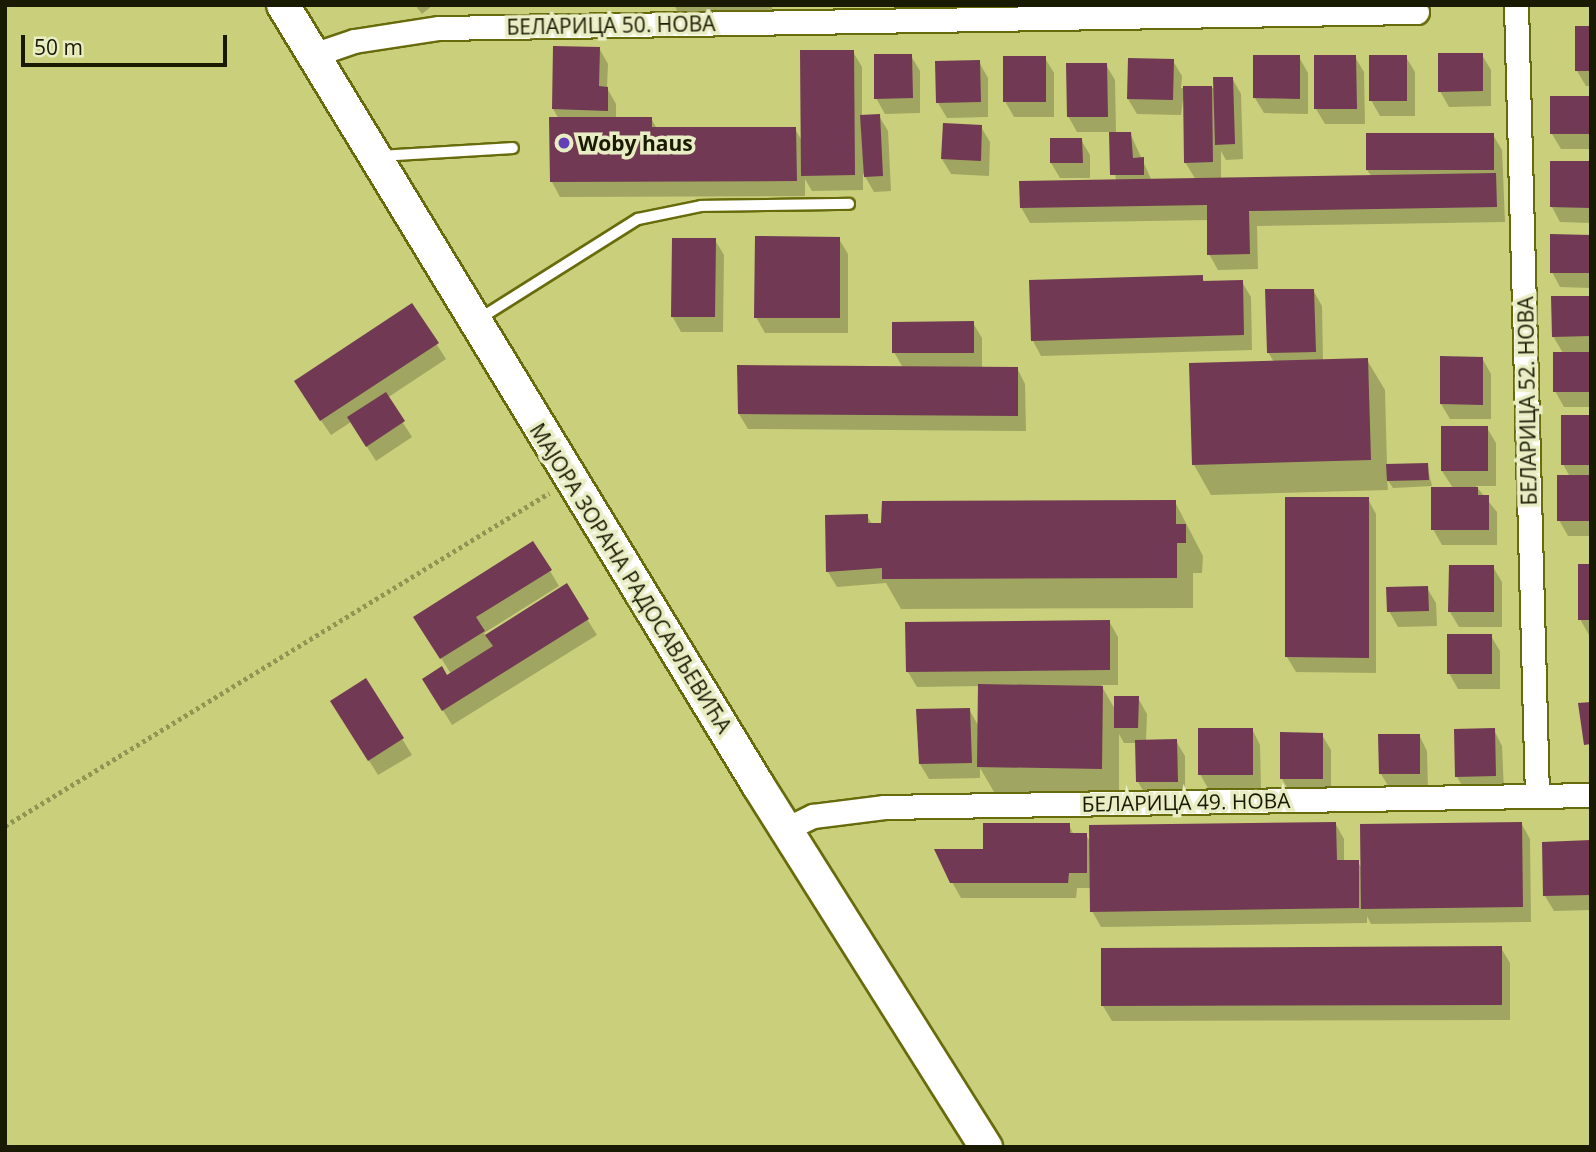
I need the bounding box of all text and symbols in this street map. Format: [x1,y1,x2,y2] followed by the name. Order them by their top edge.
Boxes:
[506,11,716,39] street label: БЕЛАРИЦА 50. НОВА
[24,21,231,65] scale bar
[34,33,83,61] text: 50 m
[578,130,693,156] place label: Woby haus
[556,135,572,151] marker: Woby haus
[1513,296,1541,506] street label: БЕЛАРИЦА 52. НОВА
[525,419,737,737] street label: МАЈОРА ЗОРАНА РАДОСАВЉЕВИЋА
[1081,788,1291,816] street label: БЕЛАРИЦА 49. НОВА

